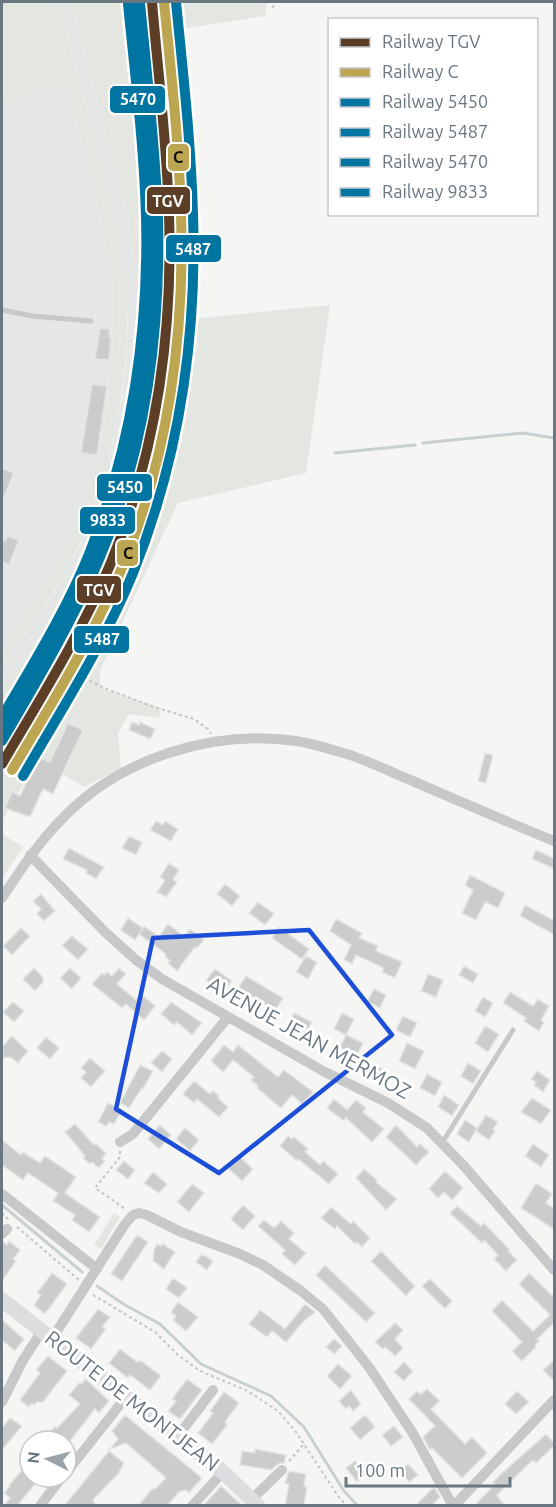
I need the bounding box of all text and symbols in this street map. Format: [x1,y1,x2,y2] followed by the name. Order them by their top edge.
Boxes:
[328,18,538,216] legend
[382,31,481,51] text: Railway TGV
[382,61,459,81] text: Railway C
[109,85,166,114] line badge: 5470
[120,90,156,108] text: 5470
[382,91,488,111] text: Railway 5450
[382,121,488,141] text: Railway 5487
[167,143,190,172] line badge: C
[173,148,183,166] text: C
[382,151,488,171] text: Railway 5470
[382,181,488,201] text: Railway 9833
[146,186,191,215] line badge: TGV
[152,192,184,210] text: TGV
[165,234,222,263] line badge: 5487
[175,240,211,258] text: 5487
[96,473,153,502] line badge: 5450
[107,478,143,496] text: 5450
[79,506,136,535] line badge: 9833
[90,511,126,529] text: 9833
[116,539,139,567] line badge: C
[123,544,133,562] text: C
[76,575,122,604] line badge: TGV
[83,581,115,599] text: TGV
[73,625,130,654] line badge: 5487
[84,630,120,648] text: 5487
[204,971,416,1103] street label: AVENUE JEAN MERMOZ
[41,1325,224,1476] street label: ROUTE DE MONTJEAN
[18,1429,78,1489] north arrow
[346,1450,510,1488] scale bar
[24,1451,43,1464] text: N
[355,1460,405,1480] text: 100 m

